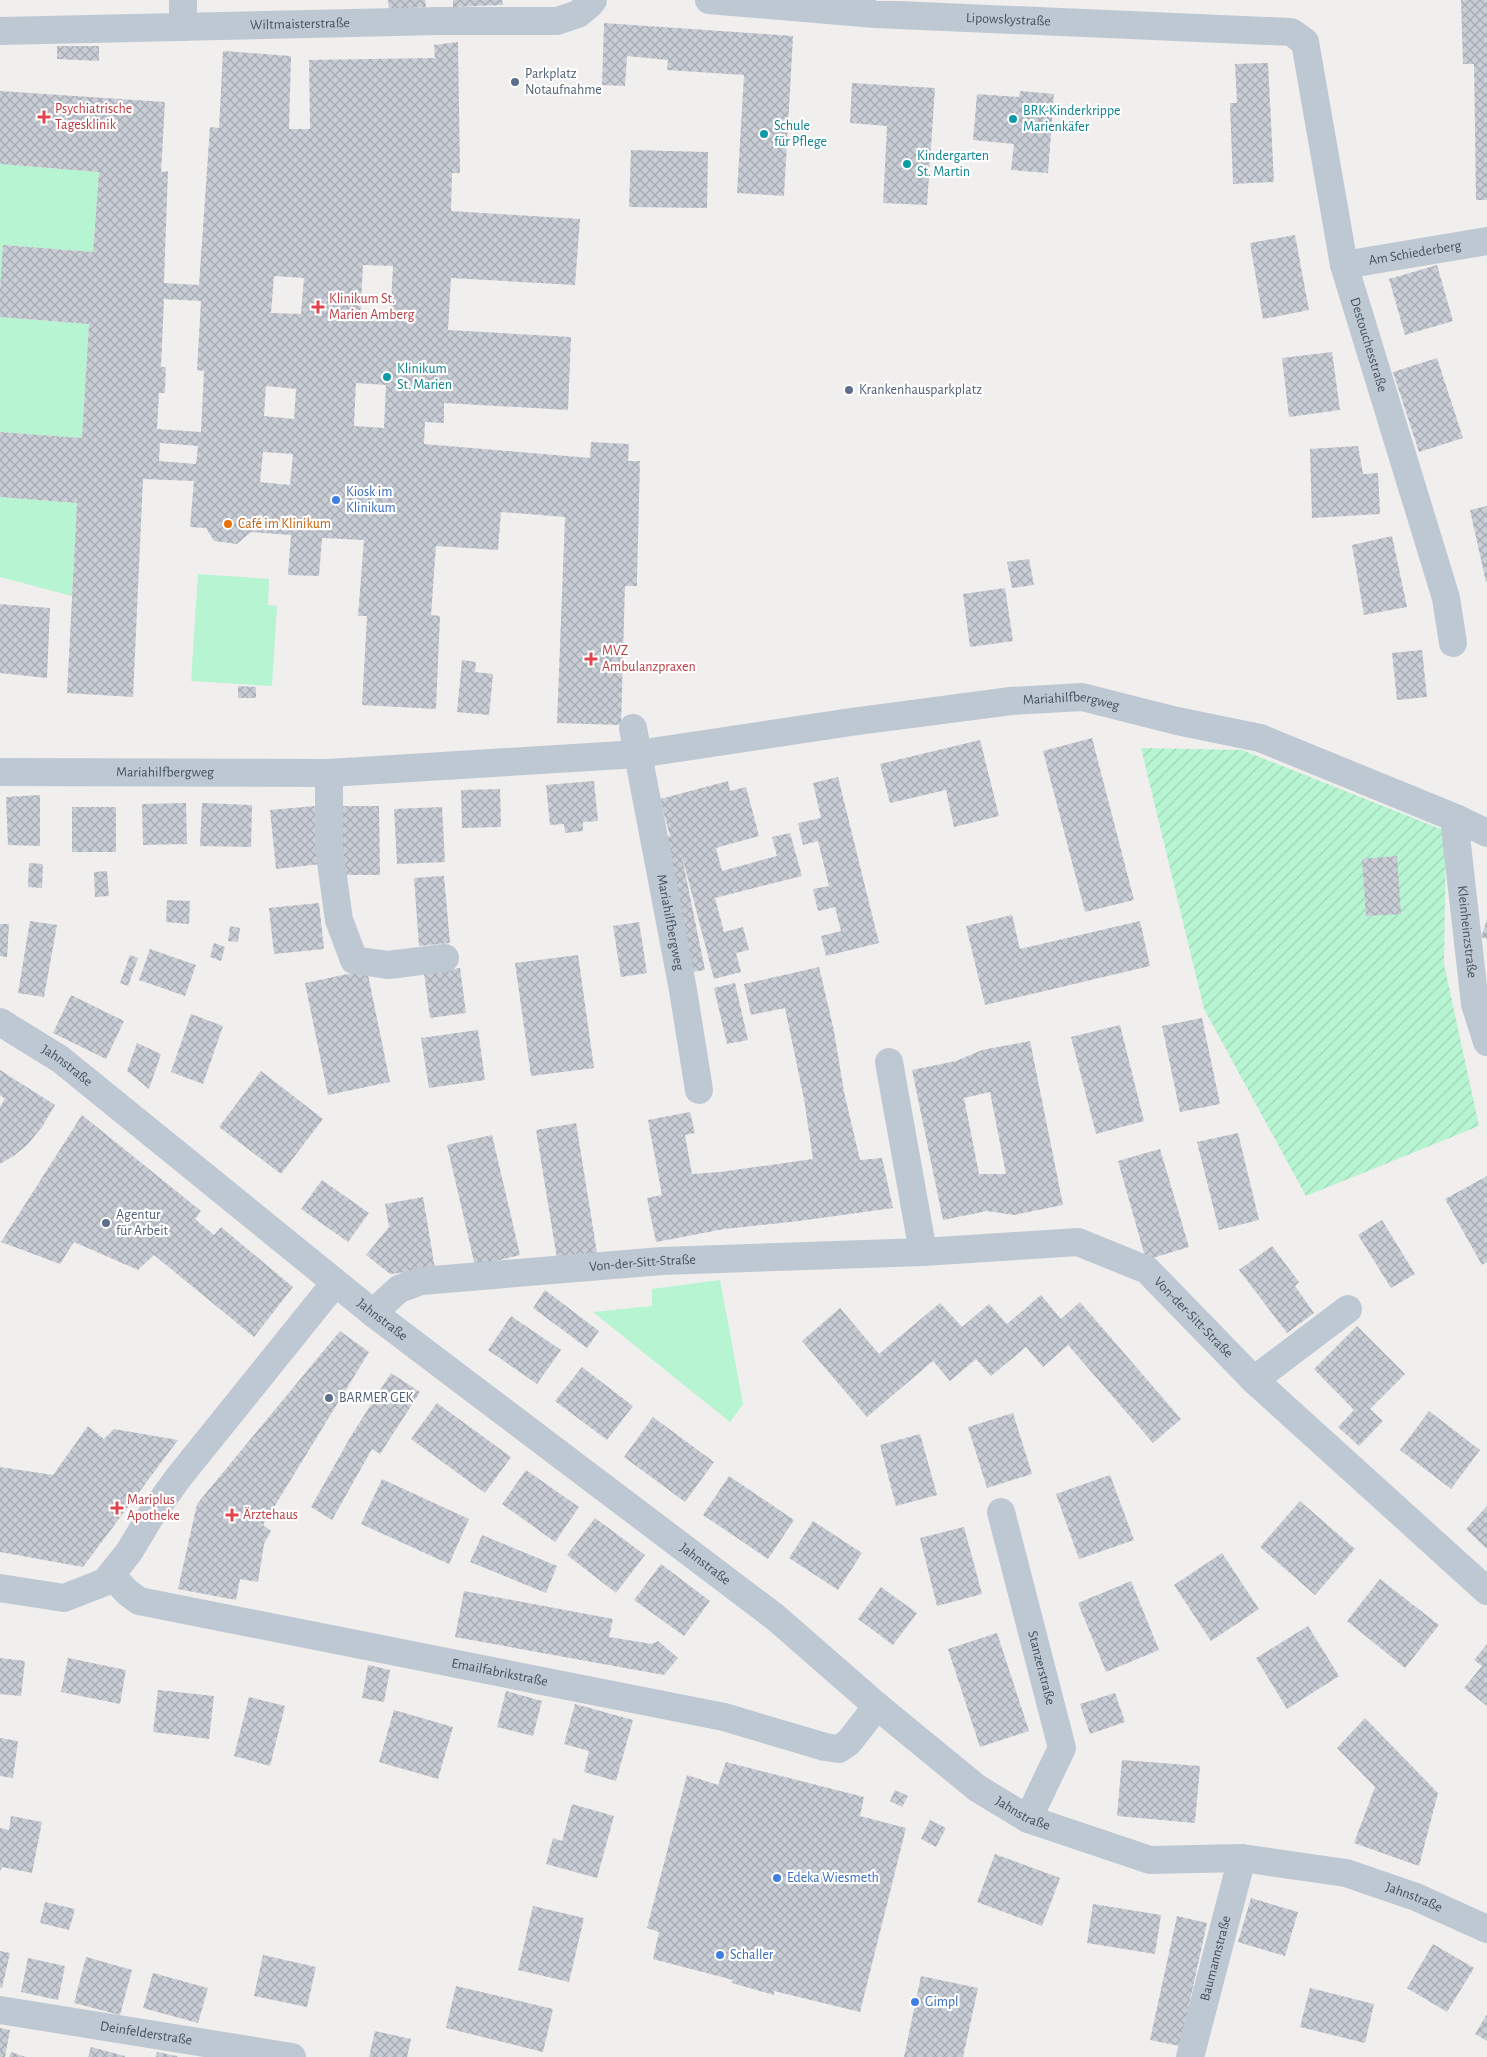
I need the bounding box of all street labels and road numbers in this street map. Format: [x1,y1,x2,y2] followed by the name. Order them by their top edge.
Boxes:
[966,11,1051,29] street label: Lipowskystraße
[250,16,350,32] street label: Wiltmaisterstraße
[1368,238,1463,268] street label: Am Schiederberg
[1347,296,1389,394] street label: Destouchesstraße
[1022,690,1121,713] street label: Mariahilfbergweg
[116,765,214,780] street label: Mariahilfbergweg
[654,873,686,972] street label: Mariahilfbergweg
[1455,885,1479,979] street label: Kleinheinzstraße
[39,1042,95,1089] street label: Jahnstraße
[589,1253,696,1274] street label: Von-der-Sitt-Straße
[1151,1274,1236,1361] street label: Von-der-Sitt-Straße
[354,1296,410,1343] street label: Jahnstraße
[677,1541,733,1588] street label: Jahnstraße
[1025,1629,1058,1706] street label: Stanzerstraße
[450,1656,549,1689] street label: Emailfabrikstraße
[993,1794,1052,1833] street label: Jahnstraße
[1384,1880,1444,1915] street label: Jahnstraße
[1198,1914,1234,2002] street label: Baumannstraße
[99,2019,193,2048] street label: Deinfelderstraße

